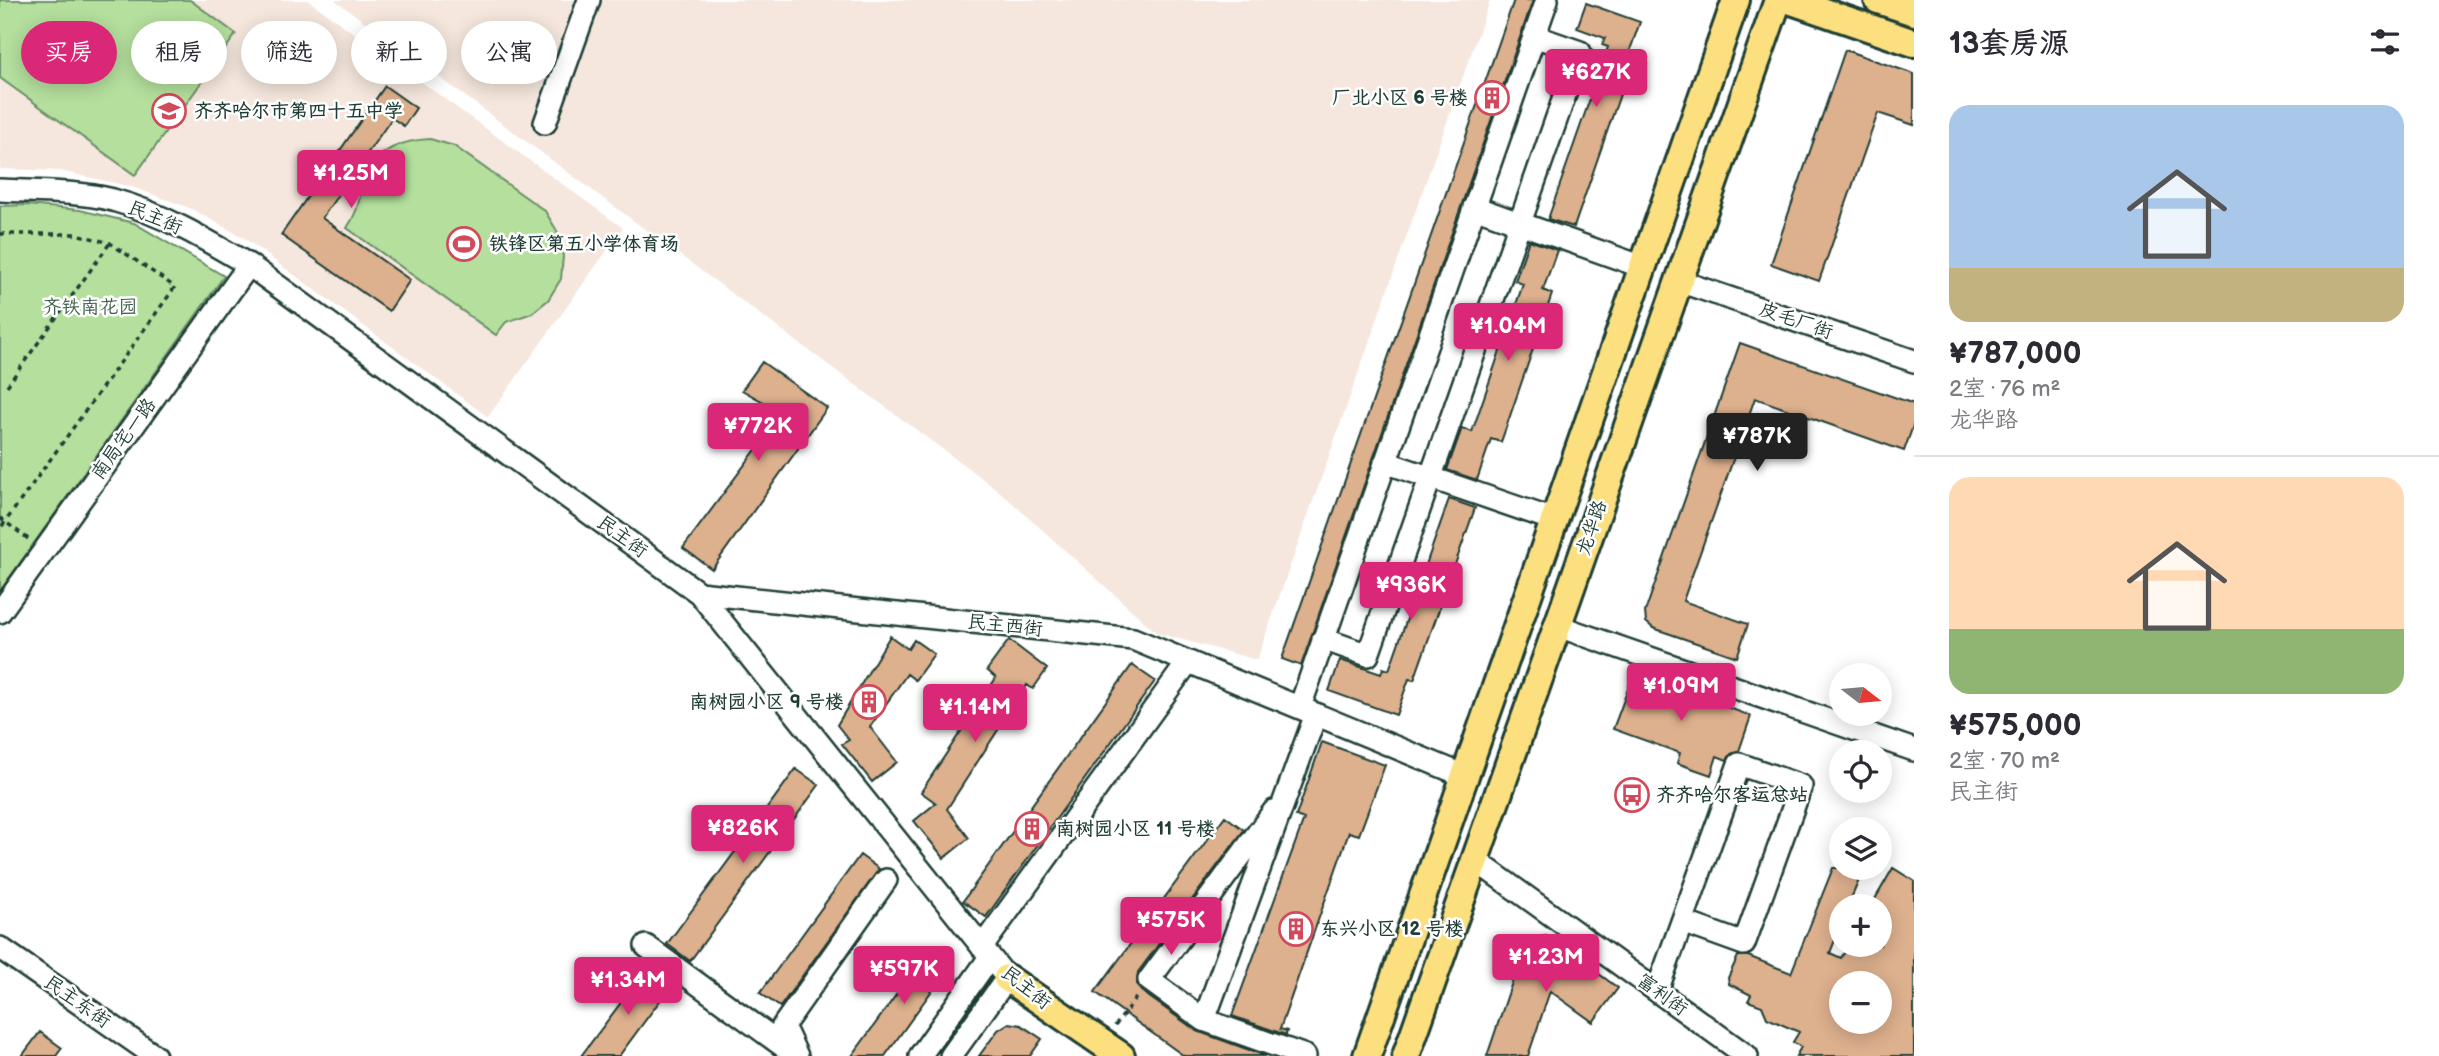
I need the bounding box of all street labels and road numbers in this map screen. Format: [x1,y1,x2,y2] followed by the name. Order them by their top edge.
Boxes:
[124,196,186,240] street label: 民主街
[1756,298,1836,344] street label: 皮毛厂街
[87,394,161,484] street label: 南局宅一路
[1572,497,1612,559] street label: 龙华路
[592,511,652,563] street label: 民主街
[966,611,1044,641] street label: 民主西街
[996,961,1056,1015] street label: 民主街
[1632,969,1692,1021] street label: 富利街
[39,971,115,1033] street label: 民主东街

